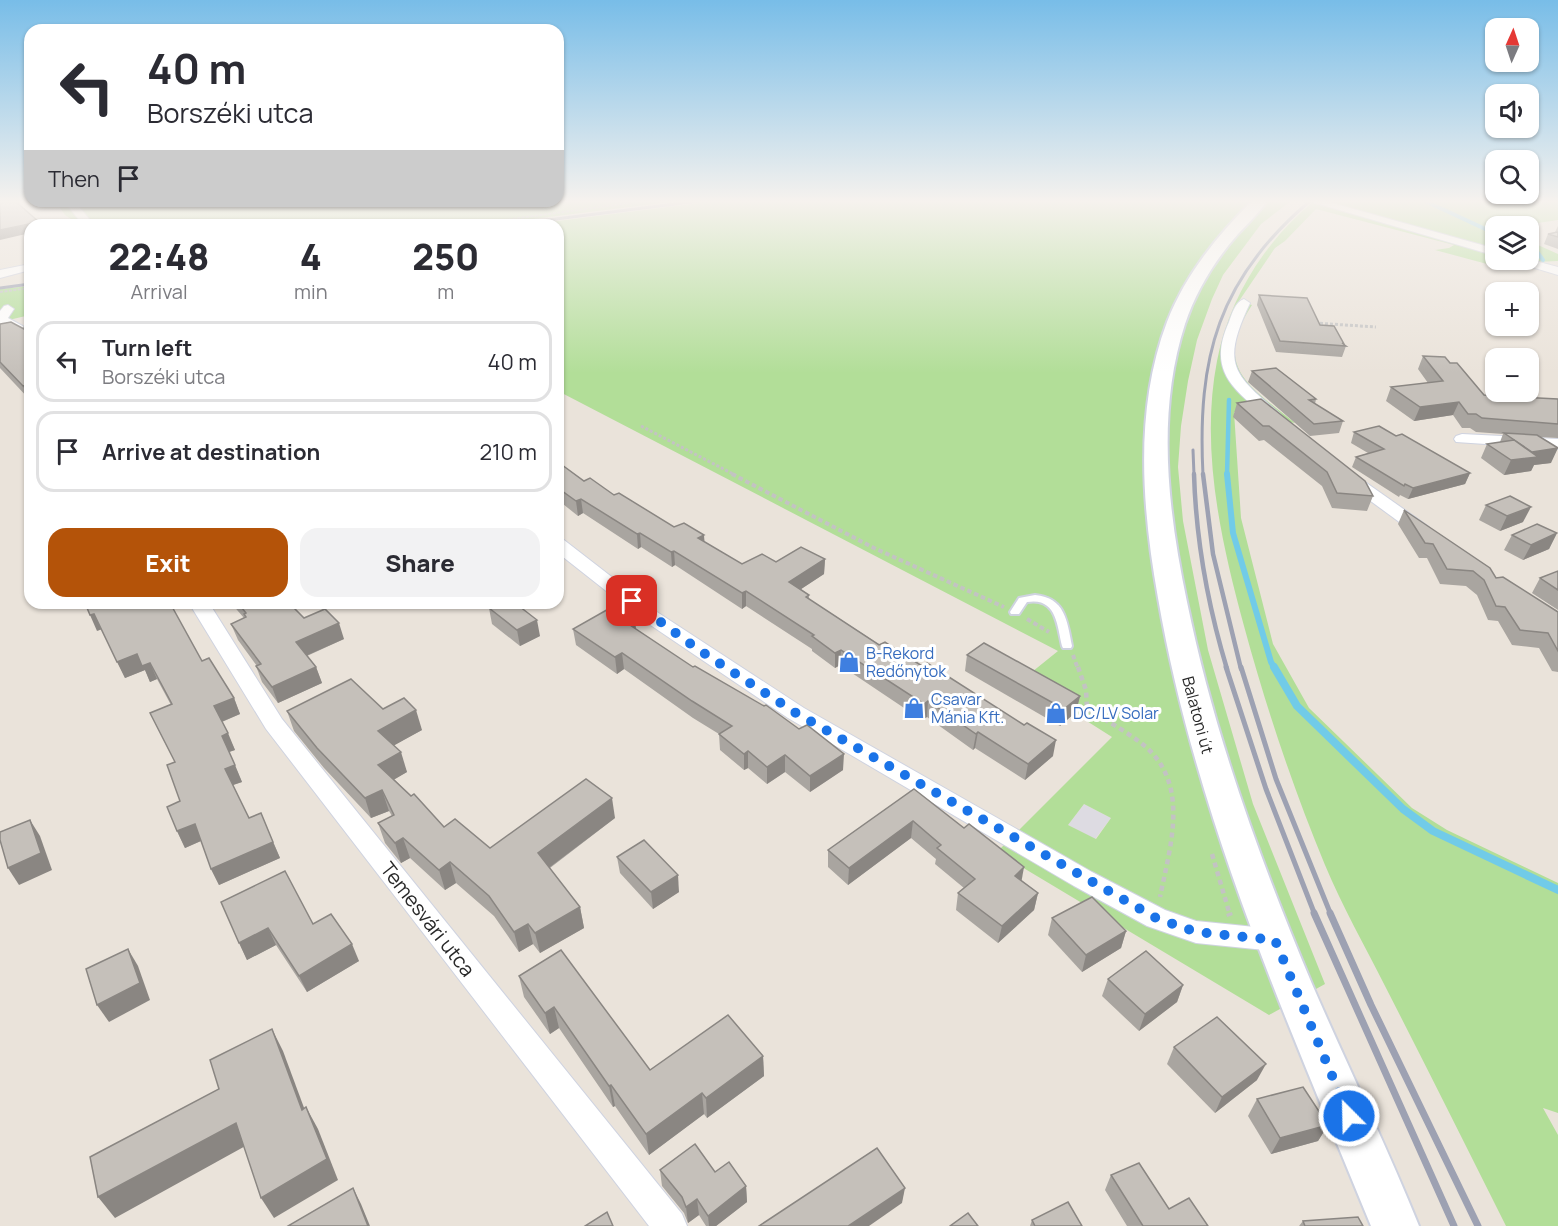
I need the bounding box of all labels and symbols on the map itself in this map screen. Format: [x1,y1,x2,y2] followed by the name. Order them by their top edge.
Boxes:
[1485,18,1539,72] north arrow
[606,575,657,626] pin
[866,642,947,682] place label: B-Rekord Redőnytok
[837,650,861,674] shop icon: B-Rekord Redőnytok
[1177,674,1219,756] street label: Balatoni út
[931,688,1004,728] place label: Csavar Mánia Kft.
[902,696,926,720] shop icon: Csavar Mánia Kft.
[1044,701,1068,725] shop icon: DC/LV Solar
[1073,702,1159,724] place label: DC/LV Solar
[375,856,481,982] street label: Temesvári utca
[1317,1084,1381,1148] position arrow

